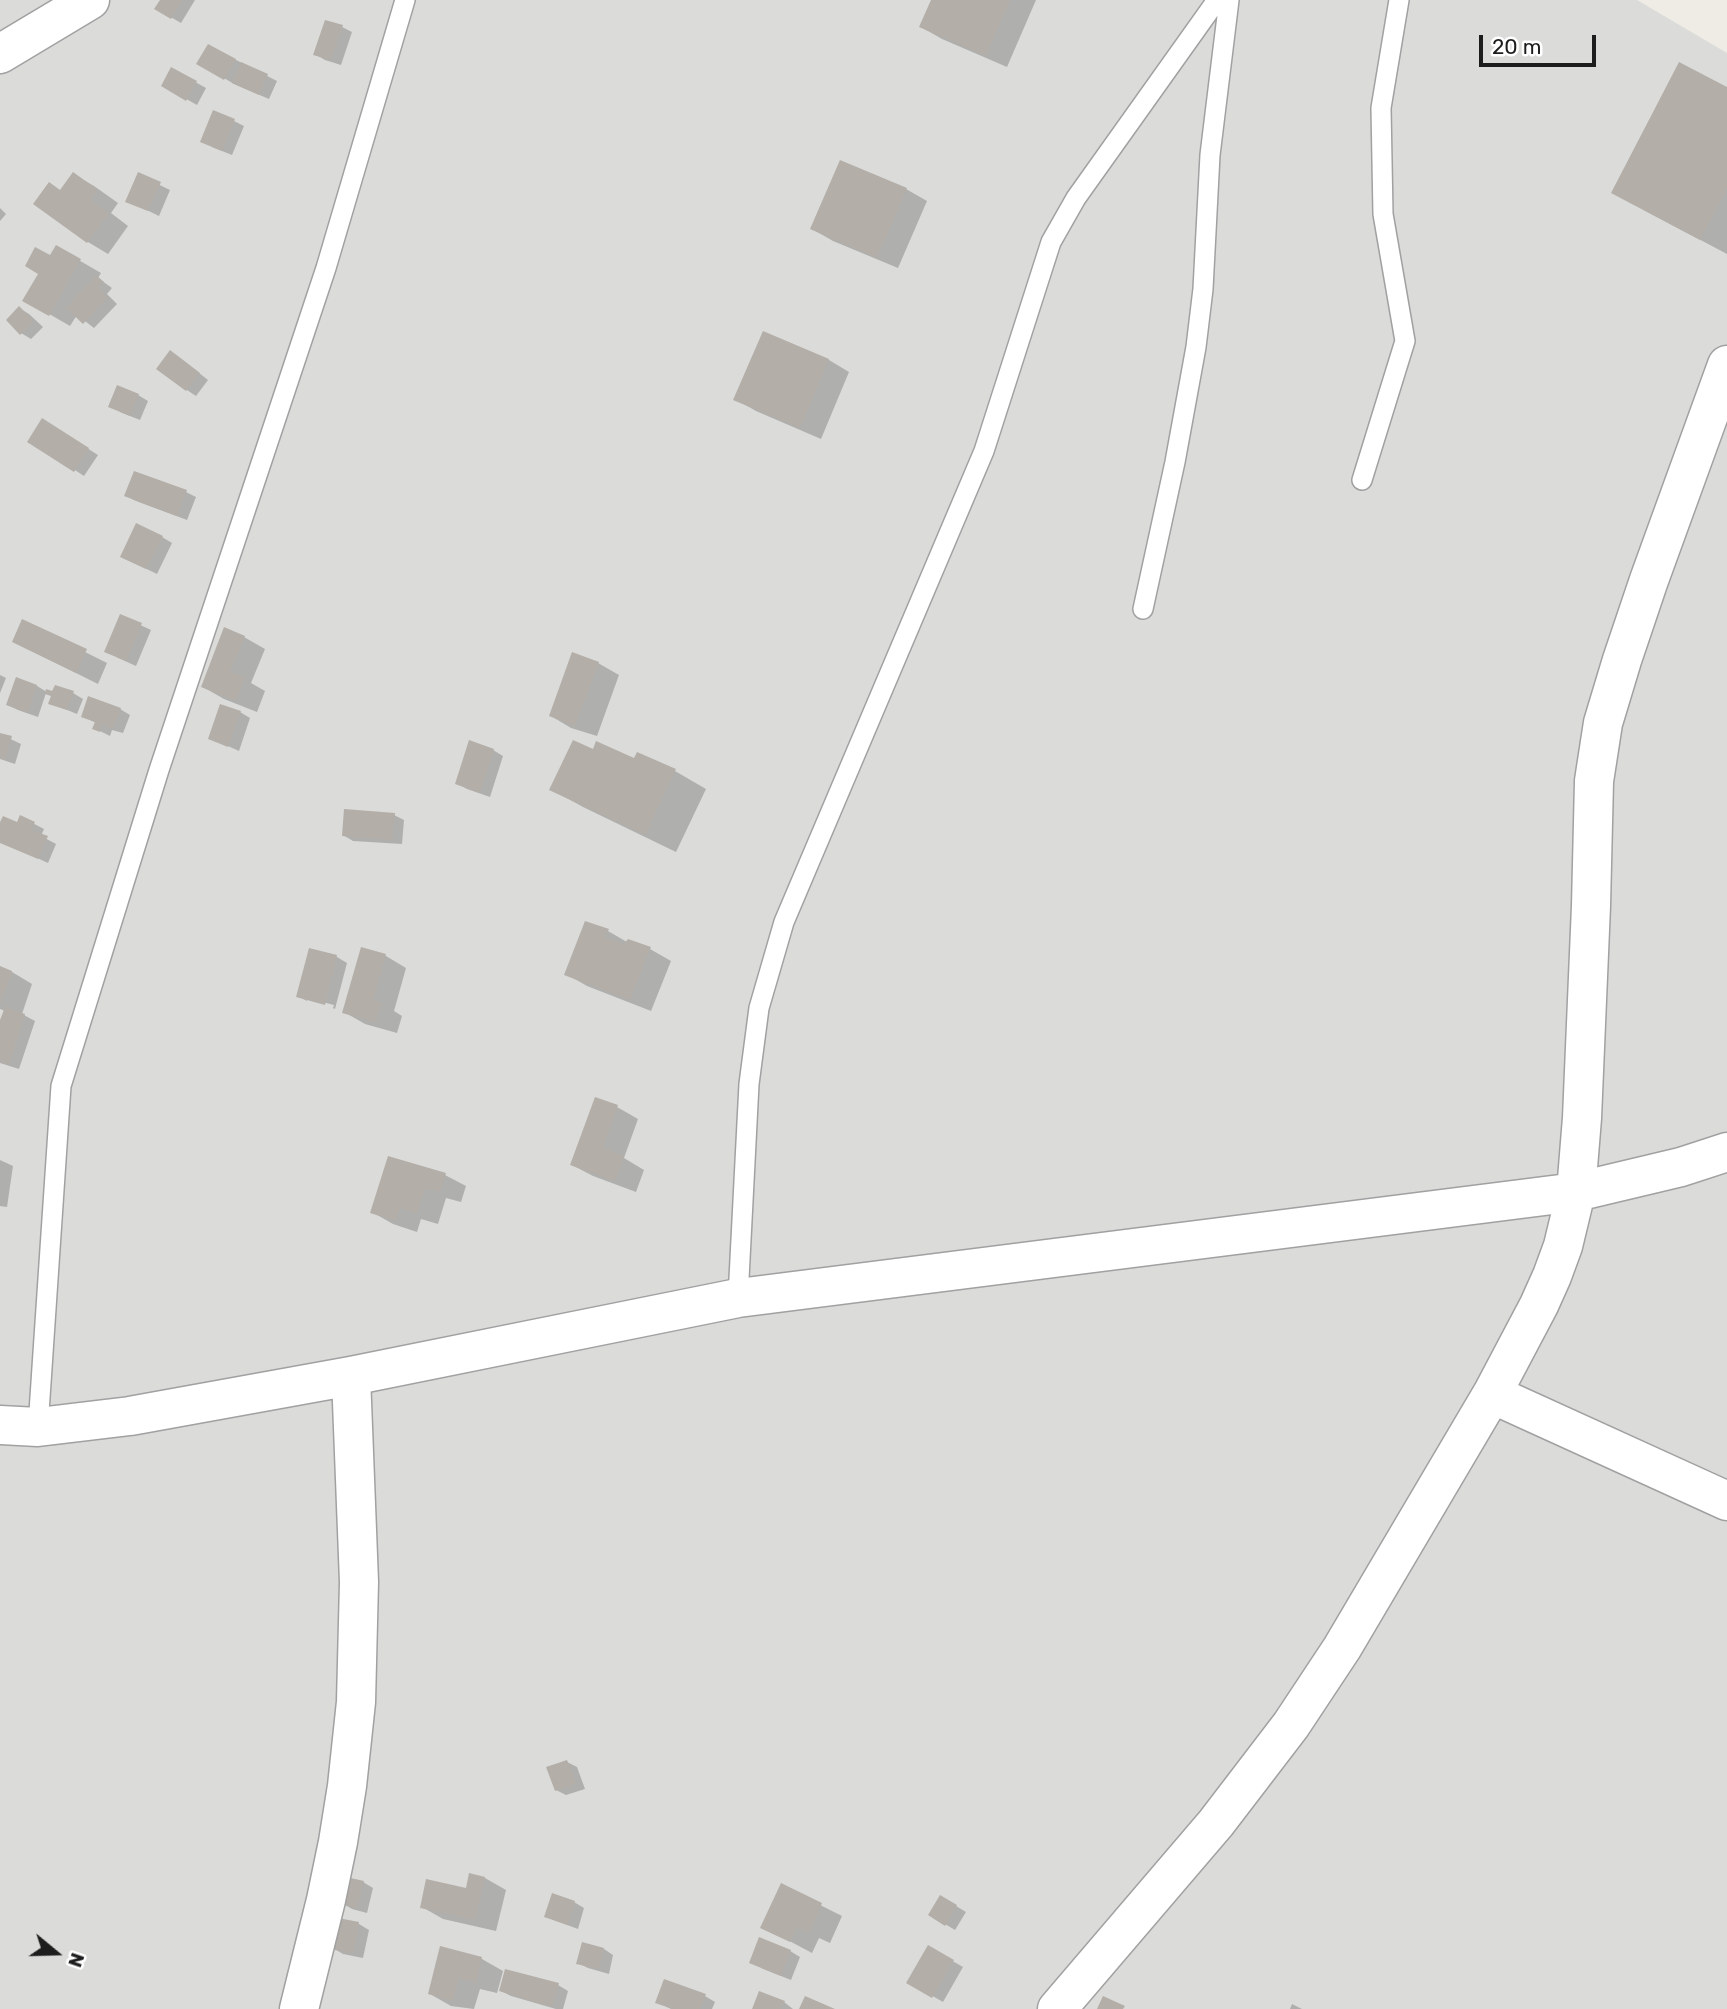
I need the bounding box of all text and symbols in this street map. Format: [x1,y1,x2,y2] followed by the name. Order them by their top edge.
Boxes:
[1482,21,1599,65] scale bar
[1492,34,1541,59] text: 20 m
[21,1918,91,1988] north arrow
[63,1950,89,1970] text: N

